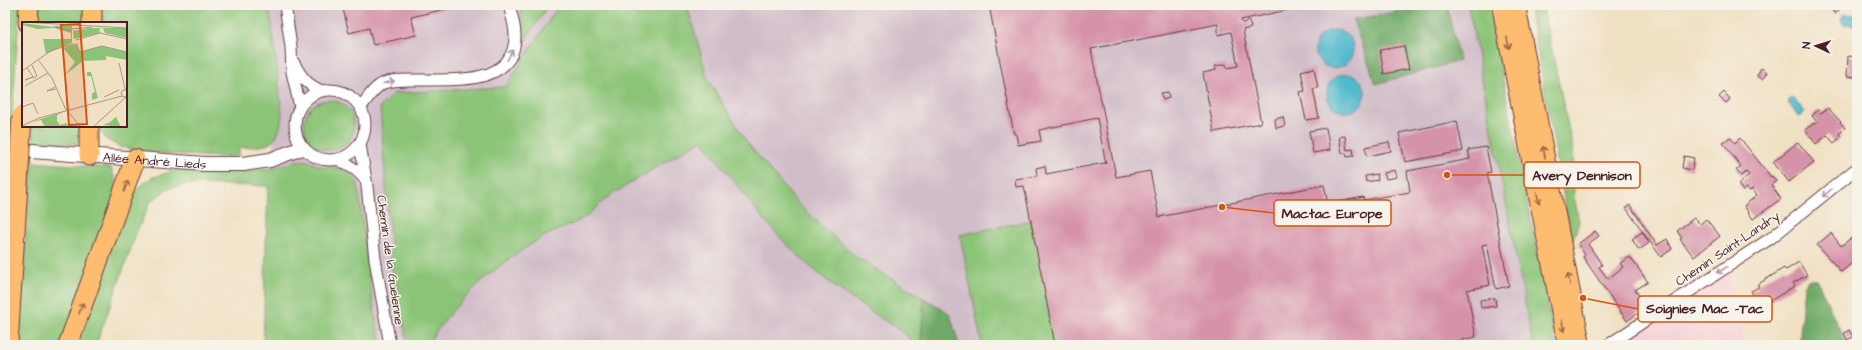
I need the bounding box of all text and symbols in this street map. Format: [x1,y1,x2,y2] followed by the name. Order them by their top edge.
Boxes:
[22,22,127,127] inset map
[1796,26,1836,66] north arrow
[1505,36,1513,49] one-way arrow
[1799,41,1814,49] text: N
[506,49,514,61] one-way arrow
[382,78,395,85] one-way arrow
[1540,145,1548,158] one-way arrow
[102,148,207,174] street label: Allée André Lieds
[1524,162,1640,188] callout: Avery Dennison
[1532,166,1632,186] text: Avery Dennison
[123,180,130,193] one-way arrow
[1821,188,1832,197] one-way arrow
[1535,192,1543,205] one-way arrow
[372,194,408,326] street label: Chemin de la Guelenne
[1274,200,1391,226] callout: Mactac Europe
[1281,204,1383,224] text: Mactac Europe
[1672,207,1784,291] street label: Chemin Saint-Landry
[1717,266,1728,274] one-way arrow
[1564,273,1572,286] one-way arrow
[1638,296,1772,322] callout: Soignies Mac -Tac
[1645,299,1764,320] text: Soignies Mac -Tac
[77,303,85,315] one-way arrow
[1559,319,1567,332] one-way arrow

